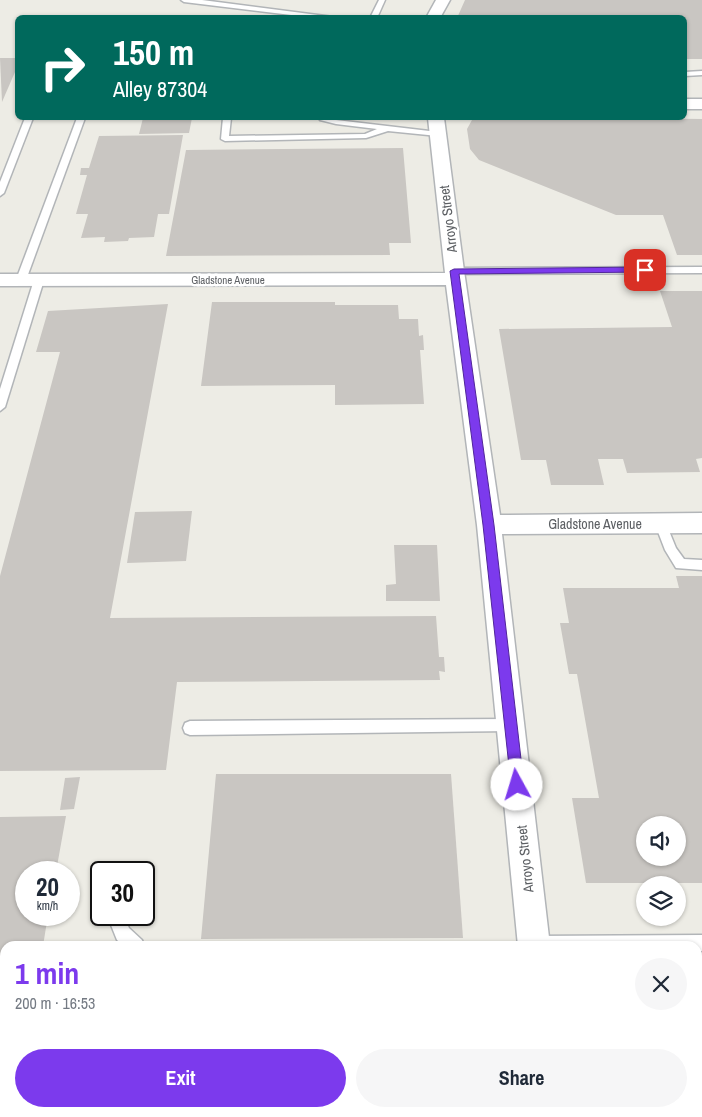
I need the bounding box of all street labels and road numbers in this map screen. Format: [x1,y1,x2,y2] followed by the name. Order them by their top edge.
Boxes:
[435,184,461,255] street label: Arroyo Street
[191,273,265,287] street label: Gladstone Avenue
[548,515,642,533] street label: Gladstone Avenue
[513,824,538,895] street label: Arroyo Street

